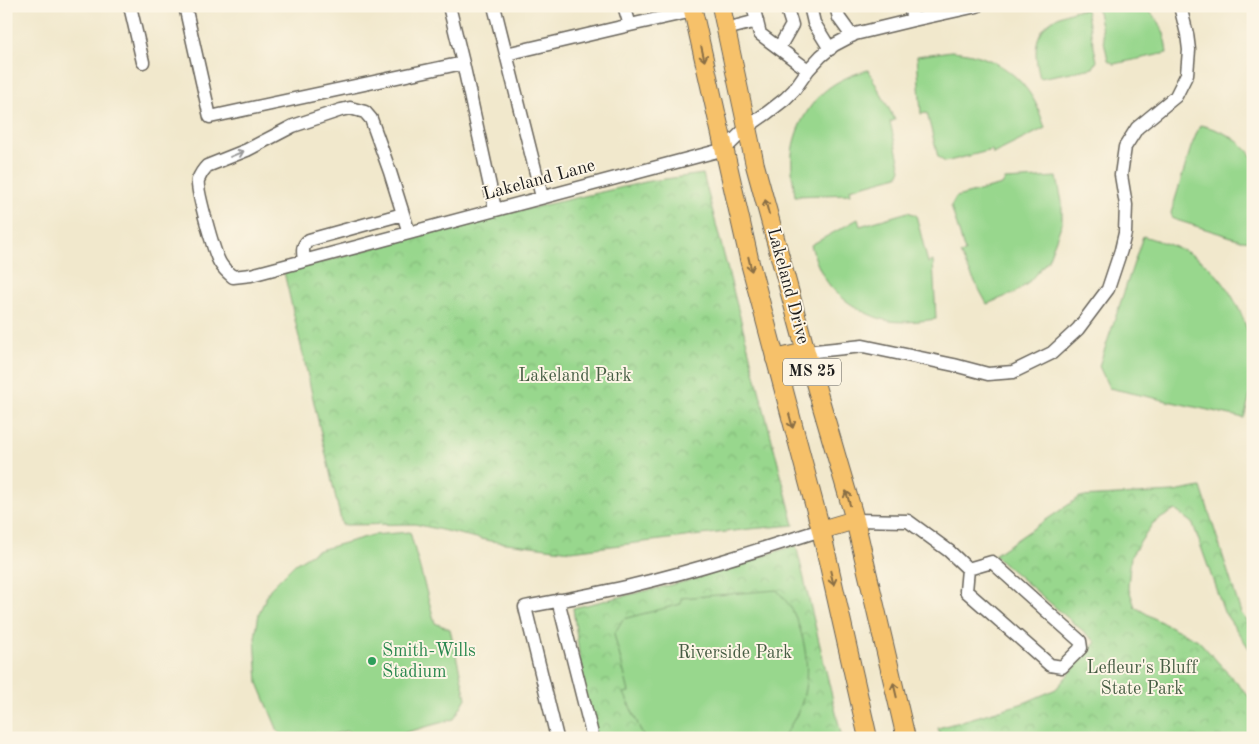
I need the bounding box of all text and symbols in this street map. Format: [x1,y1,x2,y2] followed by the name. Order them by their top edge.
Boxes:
[699,45,708,61] one-way arrow
[229,148,244,158] one-way arrow
[481,156,597,204] street label: Lakeland Lane
[761,200,771,216] one-way arrow
[764,226,812,346] street label: Lakeland Drive
[746,255,755,271] one-way arrow
[783,358,841,386] road number: MS 25
[518,367,632,385] park label: Lakeland Park
[787,412,796,428] one-way arrow
[843,491,853,507] one-way arrow
[828,570,837,586] one-way arrow
[382,642,476,681] place label: Smith-Wills Stadium
[678,644,792,662] park label: Riverside Park
[366,655,378,667] marker: Smith-Wills Stadium
[1086,659,1199,698] park label: Lefleur's Bluff State Park
[890,683,899,699] one-way arrow

